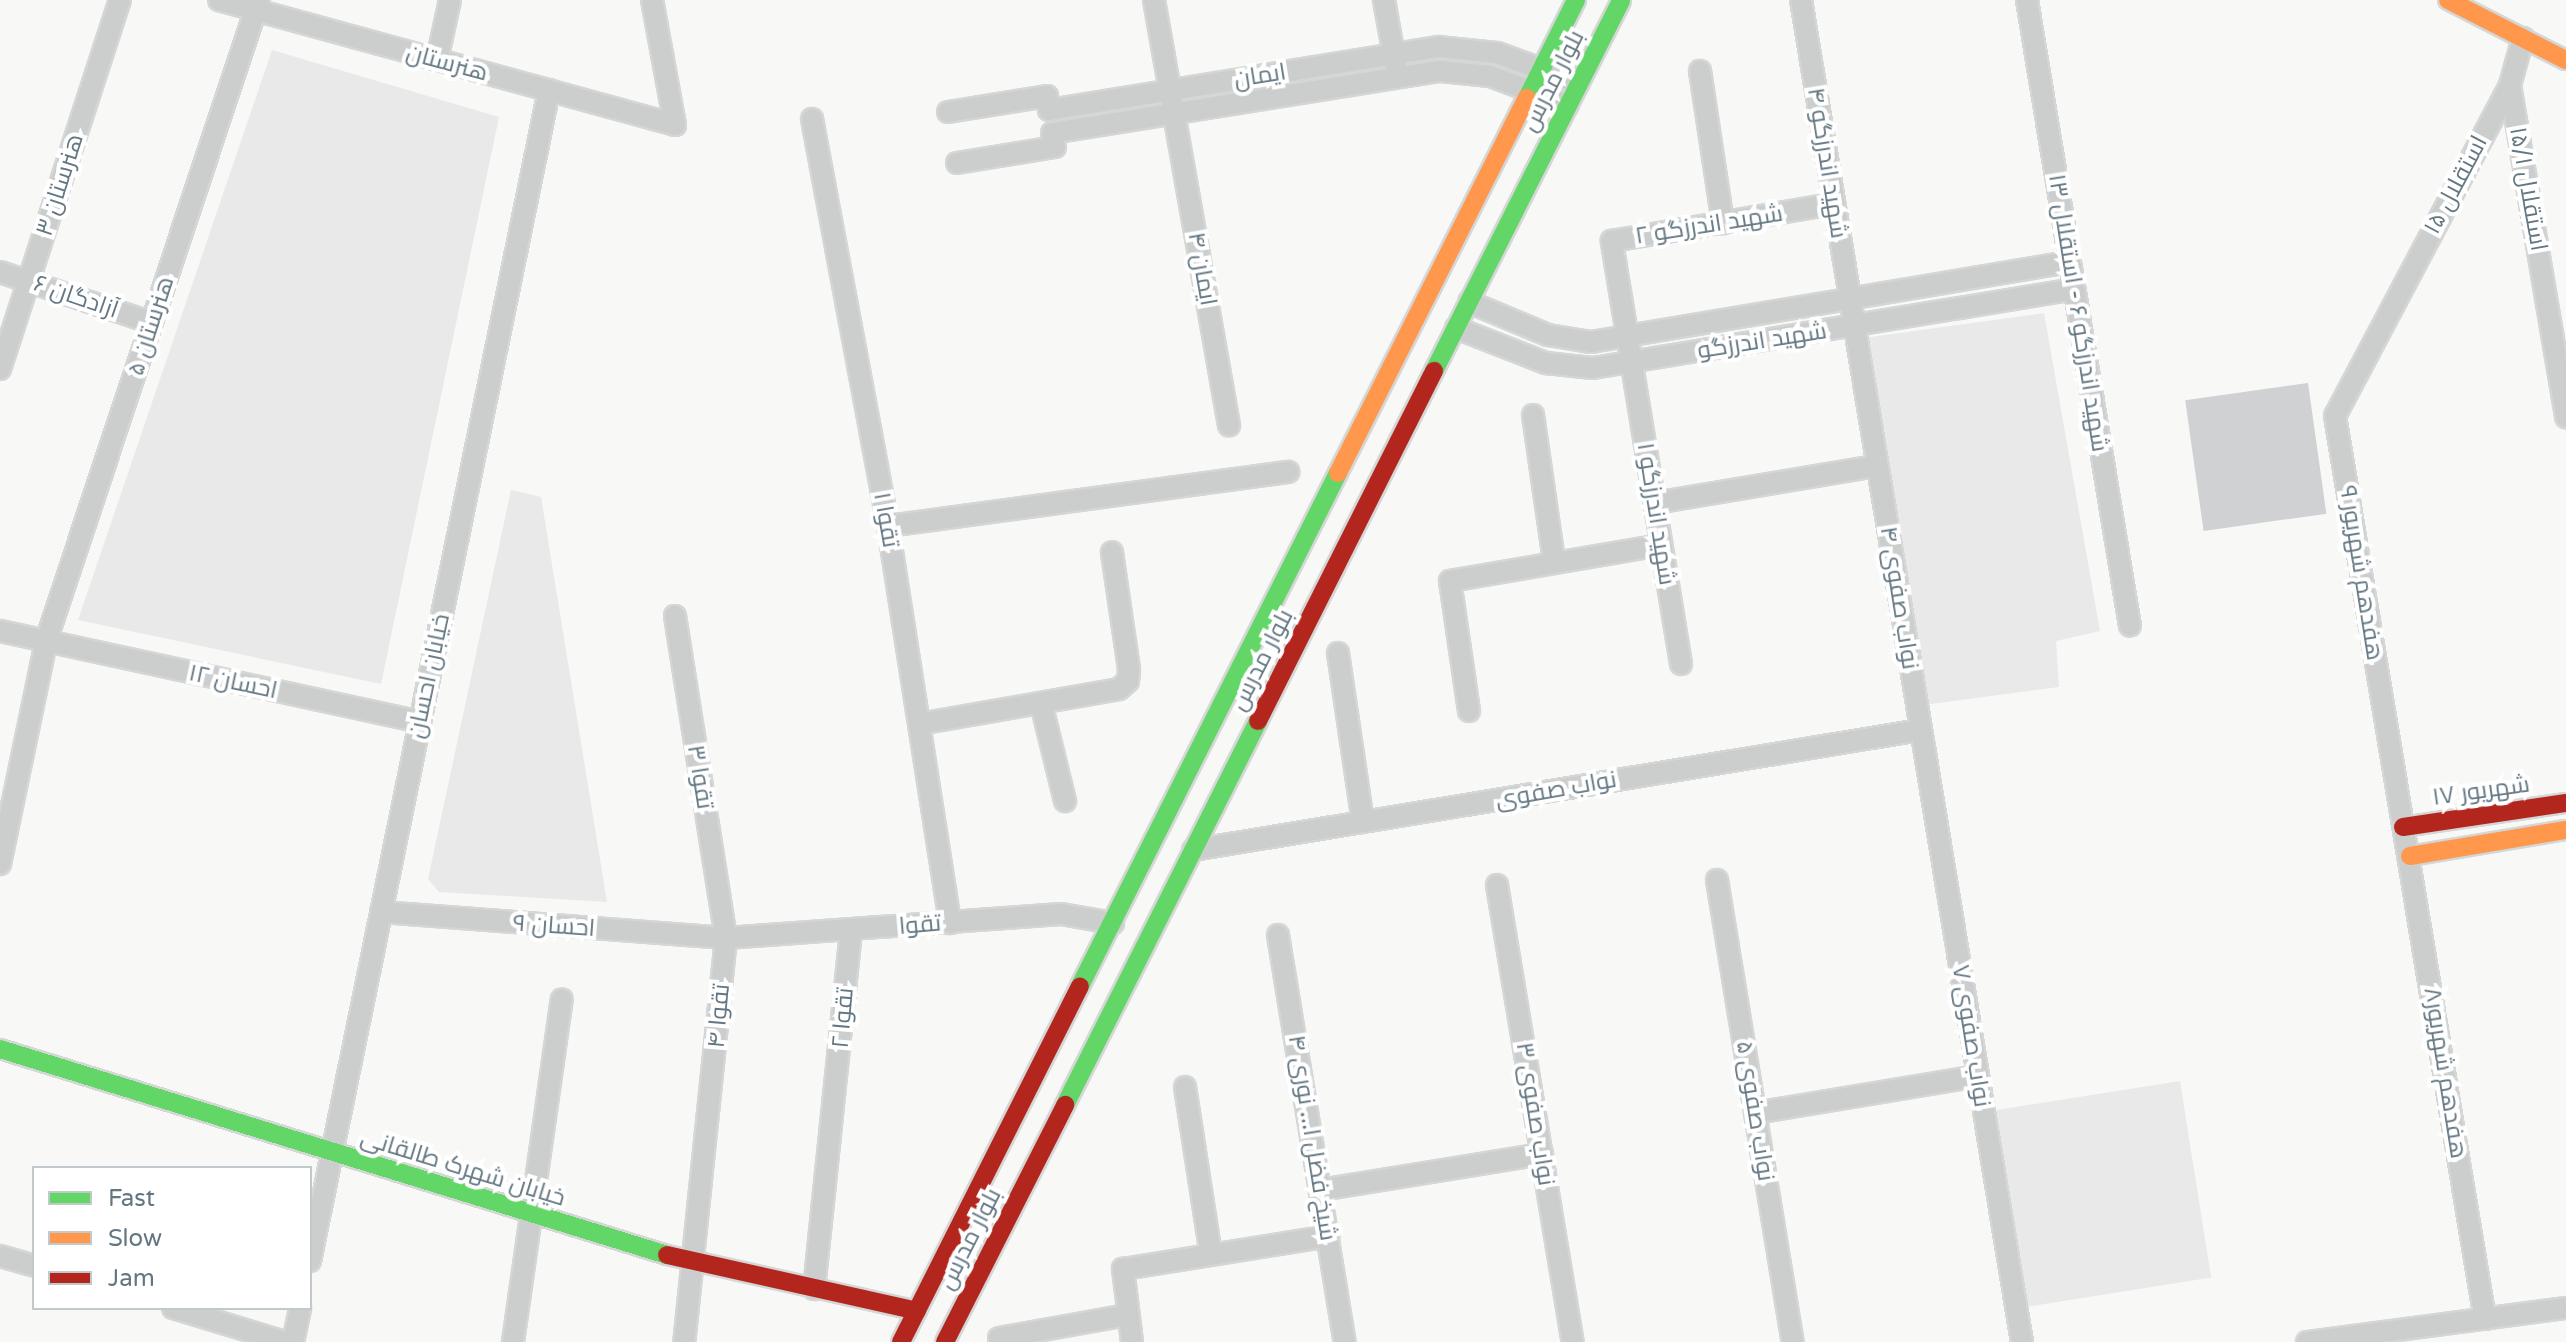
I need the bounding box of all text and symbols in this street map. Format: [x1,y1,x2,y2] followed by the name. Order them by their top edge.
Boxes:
[1515,25,1591,137] street label: بلوار مدرس
[403,38,491,88] street label: هنرستان
[1232,58,1288,94] street label: ایمان
[1801,85,1853,241] street label: شهید اندرزگو ۴
[2503,125,2553,253] street label: استقلال ۱۵/۱
[30,130,90,240] street label: هنرستان ۳
[2418,131,2494,239] street label: استقلال ۱۵
[2042,172,2114,454] street label: شهید اندرزگو ۶ - استقلال ۱۳
[1633,199,1785,251] street label: شهید اندرزگو ۲
[1181,230,1223,308] street label: ایمان ۴
[30,269,122,325] street label: آزادگان ۶
[121,273,181,379] street label: هنرستان ۵
[1695,317,1829,365] street label: شهید اندرزگو
[1631,441,1681,587] street label: شهید اندرزگو ۱
[2333,484,2389,662] street label: هفدهم شهریور ۹
[867,490,905,550] street label: تقوا ۱
[1873,524,1925,672] street label: نواب صفوی ۴
[1224,604,1300,716] street label: بلوار مدرس
[402,611,456,741] street label: خیابان احسان
[186,659,280,705] street label: احسان ۱۲
[681,743,719,811] street label: تقوا ۳
[1493,765,1619,815] street label: نواب صفوی
[2430,770,2532,812] street label: ۱۷ شهریور
[512,909,596,943] street label: احسان ۹
[898,909,942,941] street label: تقوا
[1946,963,1996,1109] street label: نواب صفوی ۷
[702,983,736,1049] street label: تقوا ۴
[2417,985,2473,1161] street label: هفدهم شهریور۸
[826,986,860,1050] street label: تقوا ۲
[1282,1033,1342,1243] street label: شیخ فضل ا... نوری ۴
[1730,1039,1780,1183] street label: نواب صفوی ۵
[1509,1040,1561,1188] street label: نواب صفوی ۳
[357,1123,569,1213] street label: خیابان شهرک طالقانی
[32,1166,312,1310] legend
[932,1183,1008,1295] street label: بلوار مدرس
[108,1184,155,1213] text: Fast
[108,1224,162,1253] text: Slow
[108,1264,155,1293] text: Jam

